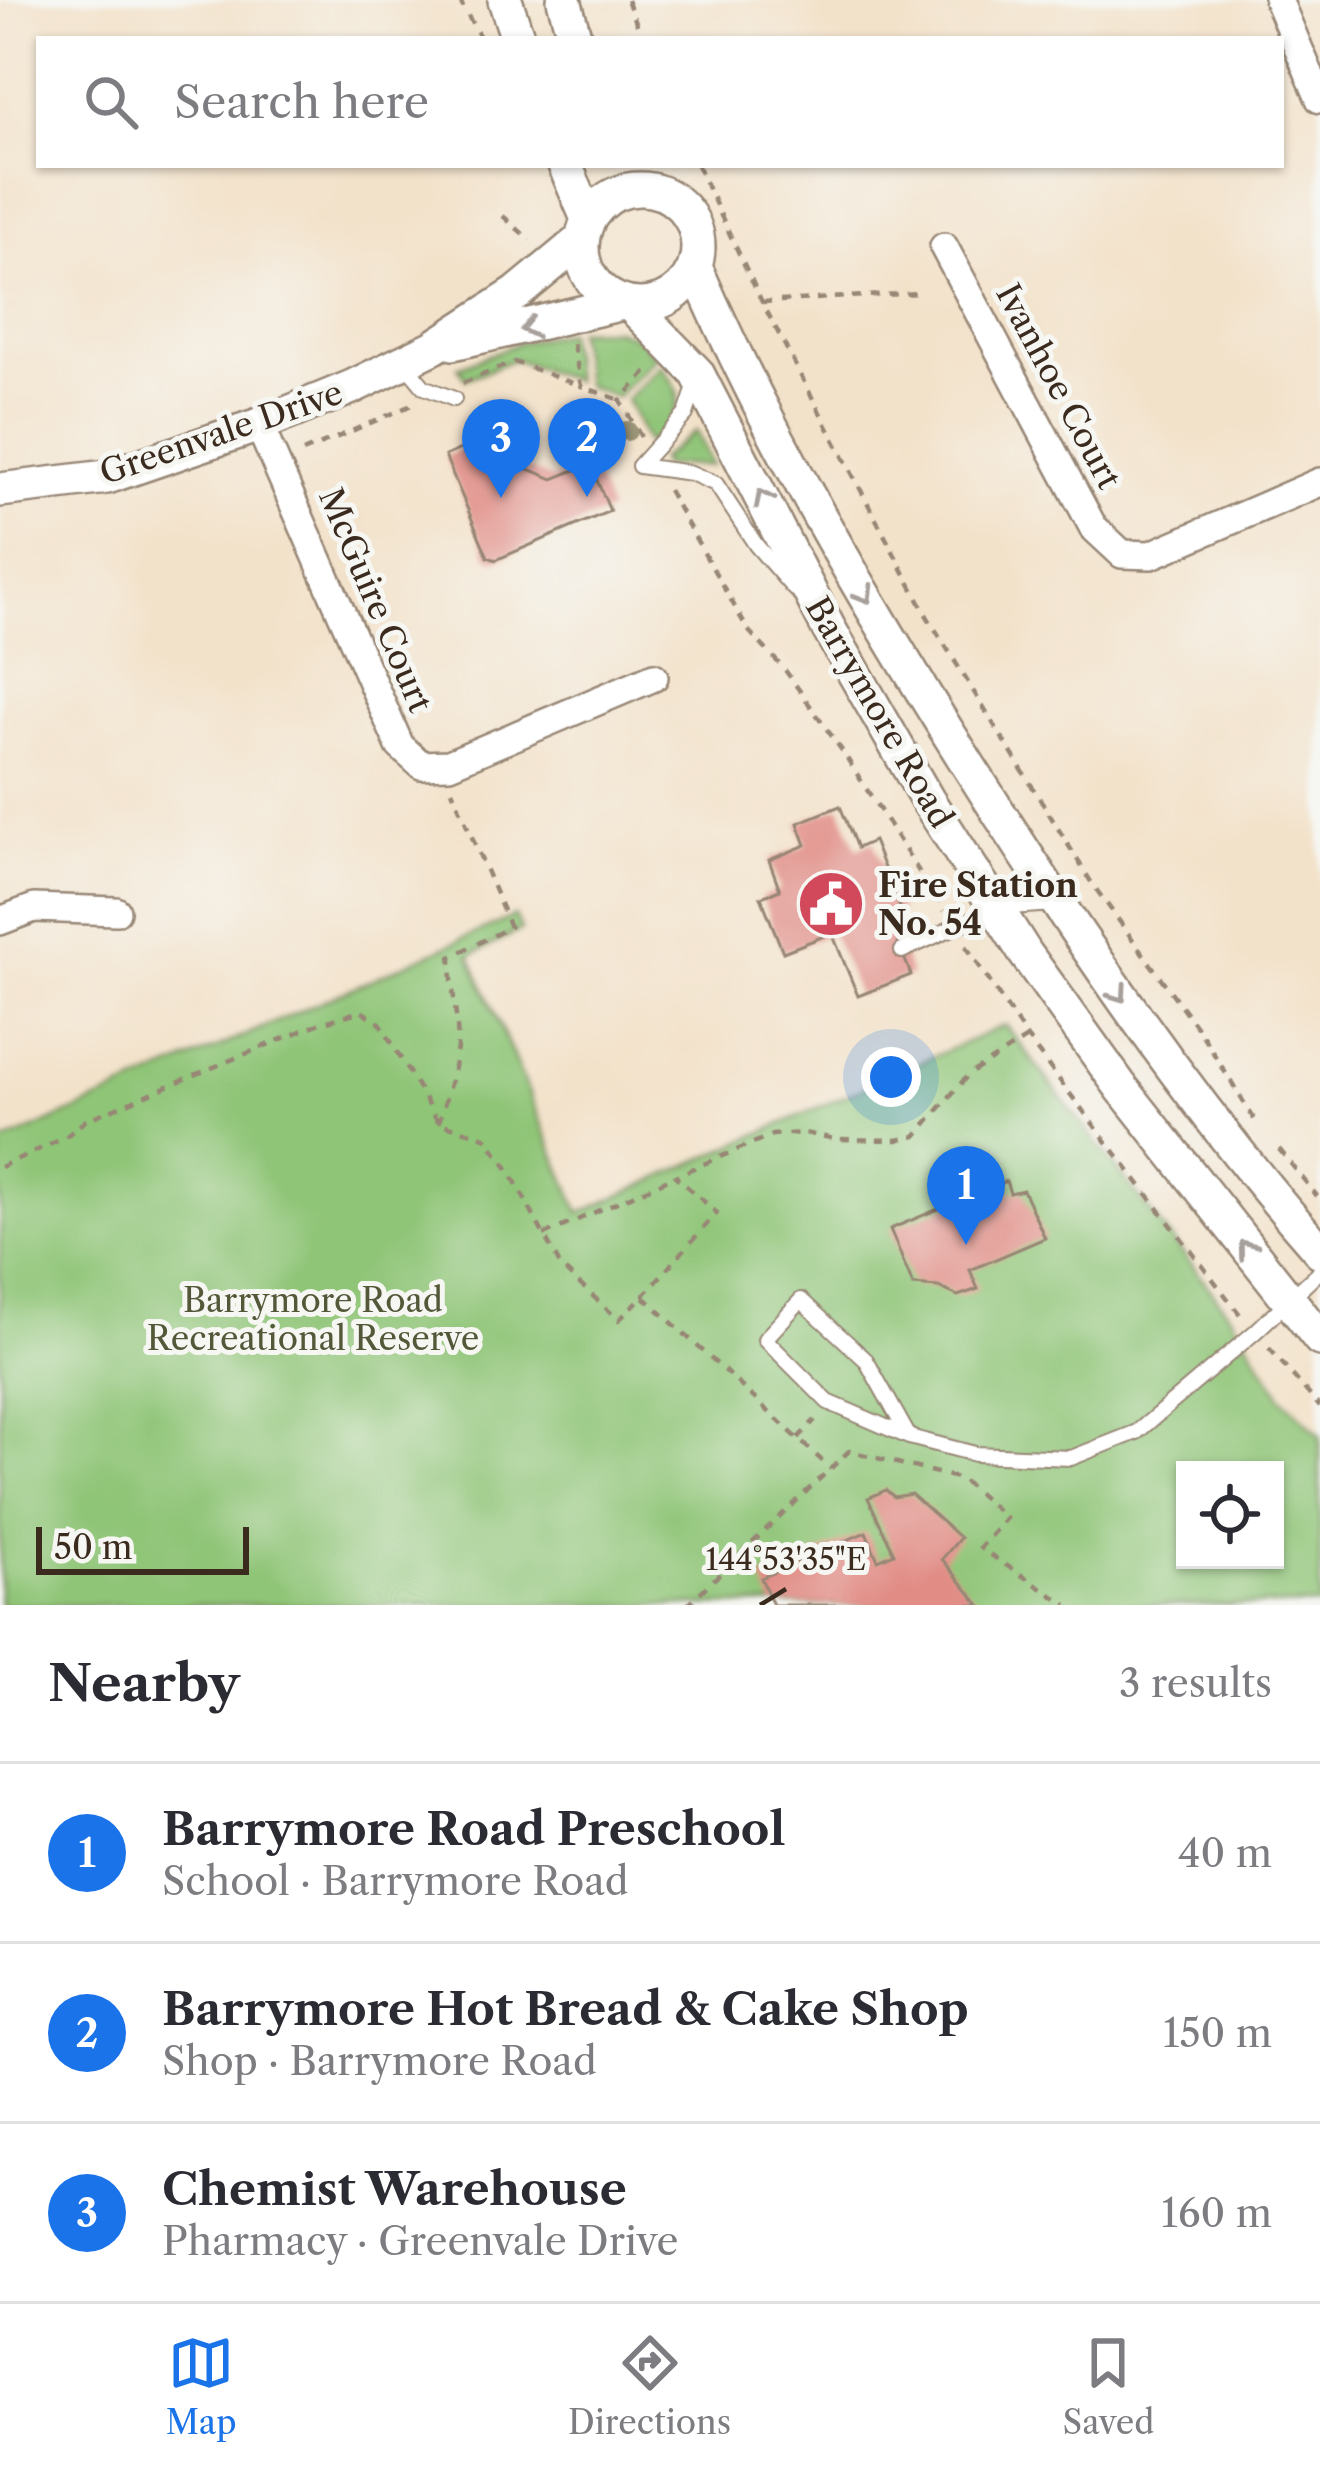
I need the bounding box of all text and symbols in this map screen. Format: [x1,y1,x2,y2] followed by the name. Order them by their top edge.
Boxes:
[36,36,1284,168] search box
[78,69,144,135] icon: search
[174,74,429,130] text: Search here
[987,277,1130,496] street label: Ivanhoe Court
[519,314,539,339] one-way arrow
[94,372,348,493] street label: Greenvale Drive
[548,398,626,497] pin: 2
[462,399,540,498] pin: 3
[310,482,441,719] street label: McGuire Court
[754,489,778,510] one-way arrow
[850,582,873,604] one-way arrow
[797,589,962,835] street label: Barrymore Road
[878,865,1078,944] place label: Fire Station No. 54
[796,869,866,939] public building icon: Fire Station No. 54
[1105,981,1127,1003] one-way arrow
[861,1047,921,1107] your location
[927,1146,1005,1245] pin: 1
[1239,1240,1260,1262] one-way arrow
[147,1280,479,1359] park label: Barrymore Road Recreational Reserve
[1176,1461,1284,1569] map controls
[1176,1461,1284,1569] button: locate
[36,1521,249,1574] scale bar
[54,1527,132,1568] text: 50 m
[706,1541,866,1578] text: 144°53'35"E
[48,1652,240,1714] text: Nearby
[1119,1659,1272,1707] text: 3 results
[162,1801,785,1857] text: Barrymore Road Preschool
[78,1829,96,1877] text: 1
[1178,1829,1272,1877] text: 40 m
[162,1857,629,1905] text: School · Barrymore Road
[162,1981,969,2037] text: Barrymore Hot Bread & Cake Shop
[75,2009,99,2057] text: 2
[1163,2009,1272,2057] text: 150 m
[162,2037,597,2085] text: Shop · Barrymore Road
[162,2161,627,2217] text: Chemist Warehouse
[76,2189,98,2237] text: 3
[1161,2189,1272,2237] text: 160 m
[162,2217,678,2265] text: Pharmacy · Greenvale Drive
[166,2330,237,2443] tab: Map
[568,2330,731,2443] tab: Directions
[1063,2330,1154,2443] tab: Saved

